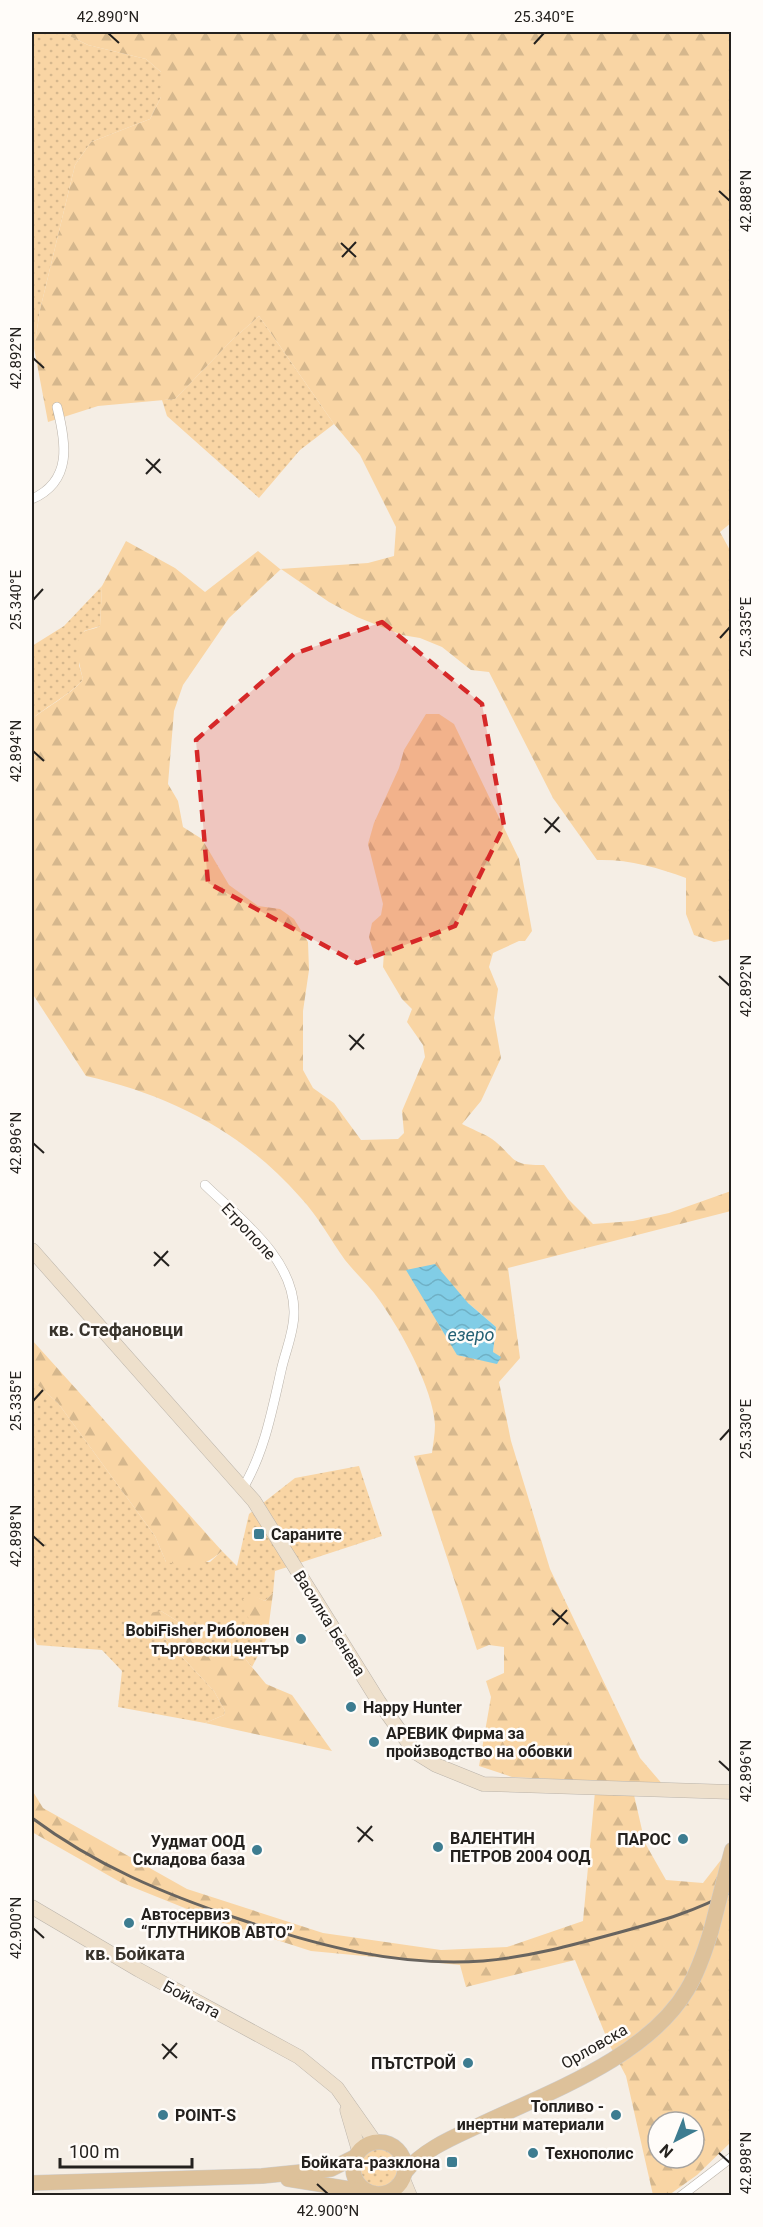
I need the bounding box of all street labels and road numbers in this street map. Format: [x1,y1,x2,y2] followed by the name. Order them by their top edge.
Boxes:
[218,1199,280,1264] street label: Етрополе
[289,1567,370,1680] street label: Василка Бенева
[160,1977,224,2022] street label: Бойката
[558,2020,631,2073] street label: Орловска

